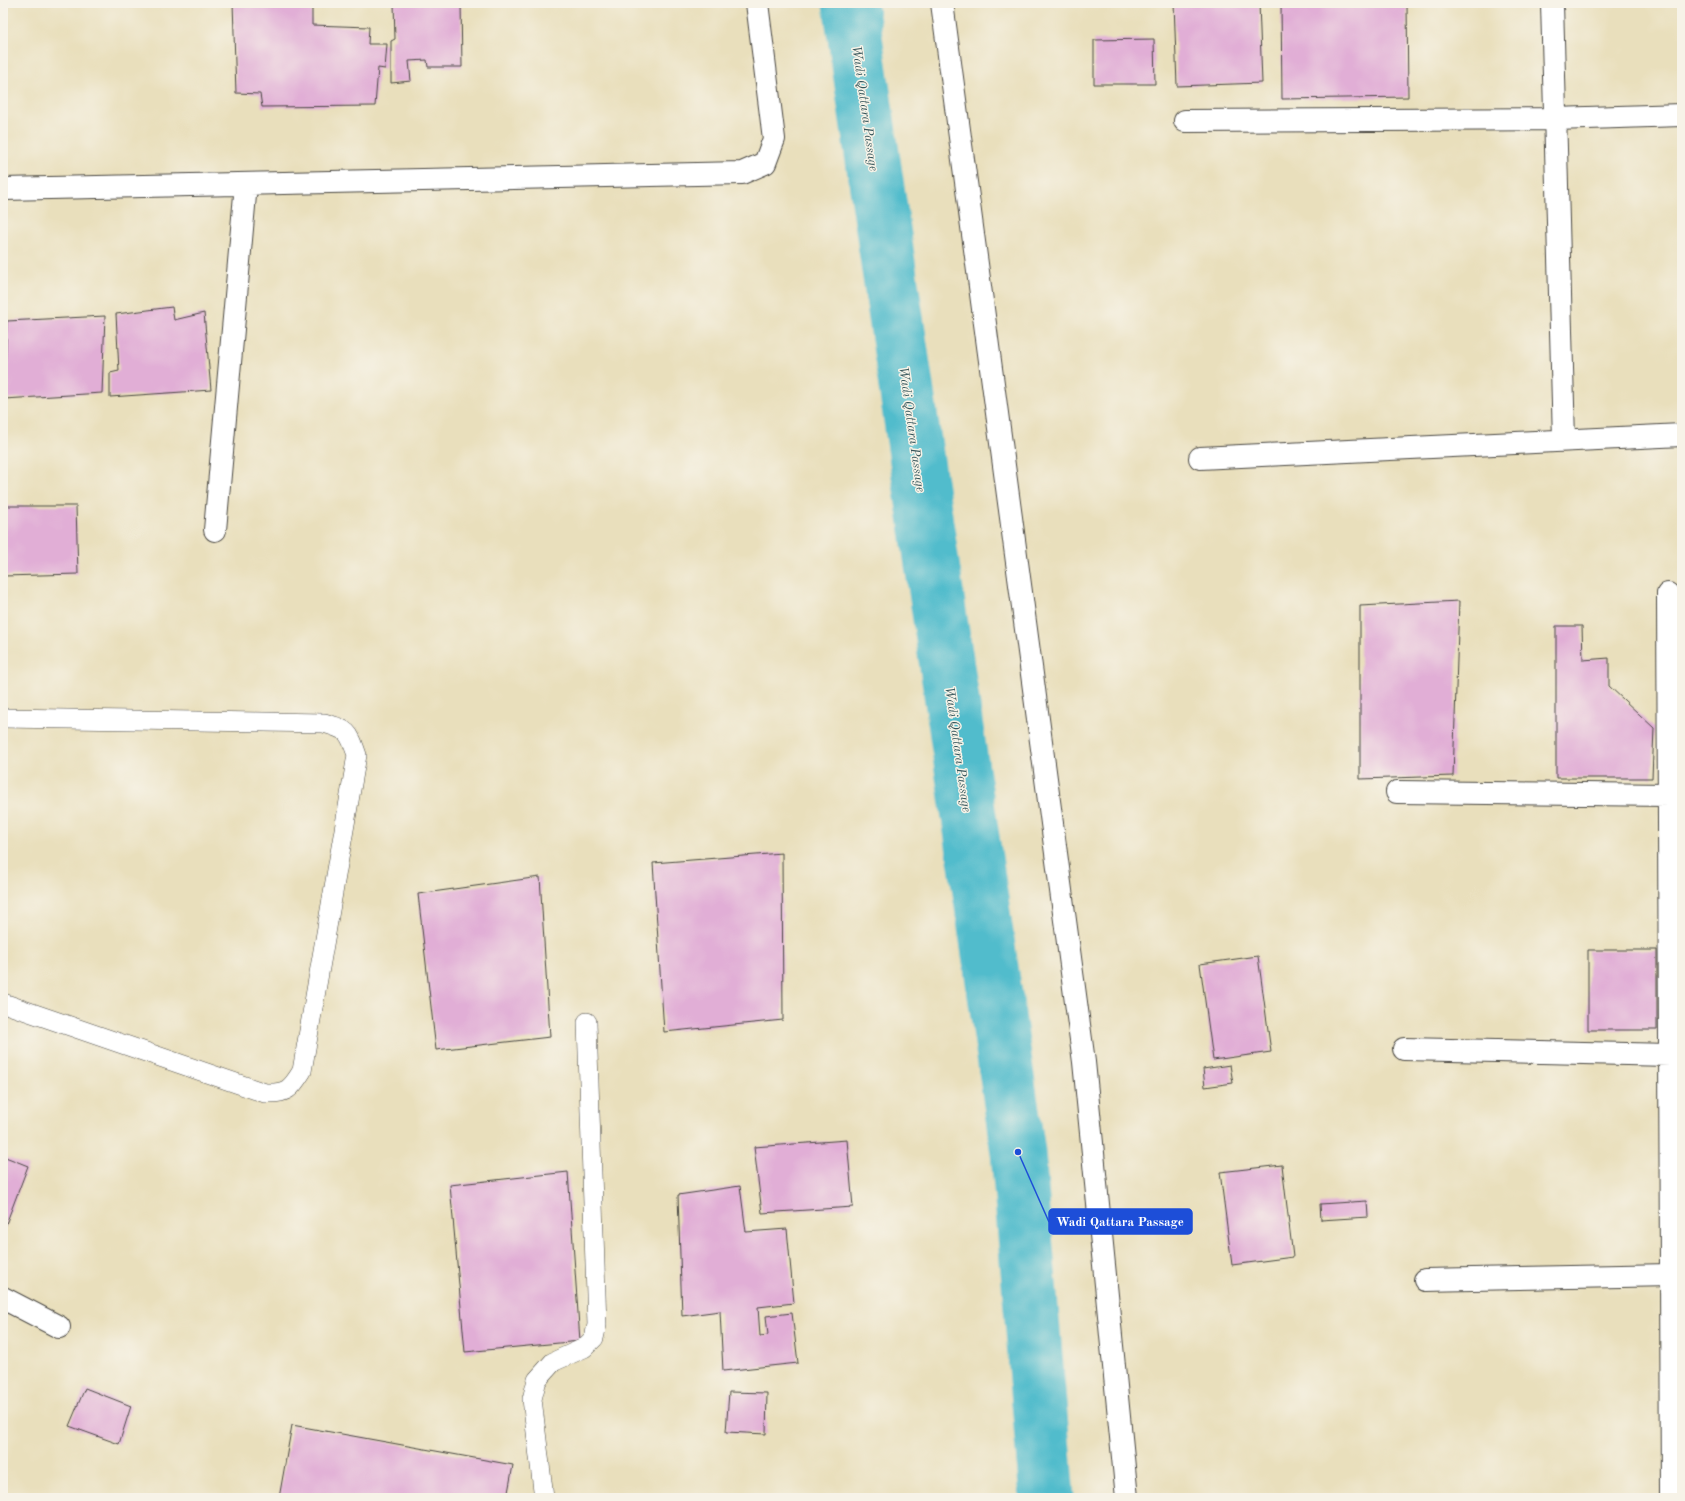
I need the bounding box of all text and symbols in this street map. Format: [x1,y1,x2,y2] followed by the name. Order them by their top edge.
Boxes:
[849,44,880,172] water label: Wadi Qattara Passage
[896,365,927,493] water label: Wadi Qattara Passage
[942,685,973,813] water label: Wadi Qattara Passage
[1049,1209,1192,1234] callout: Wadi Qattara Passage
[1056,1216,1184,1229] text: Wadi Qattara Passage

